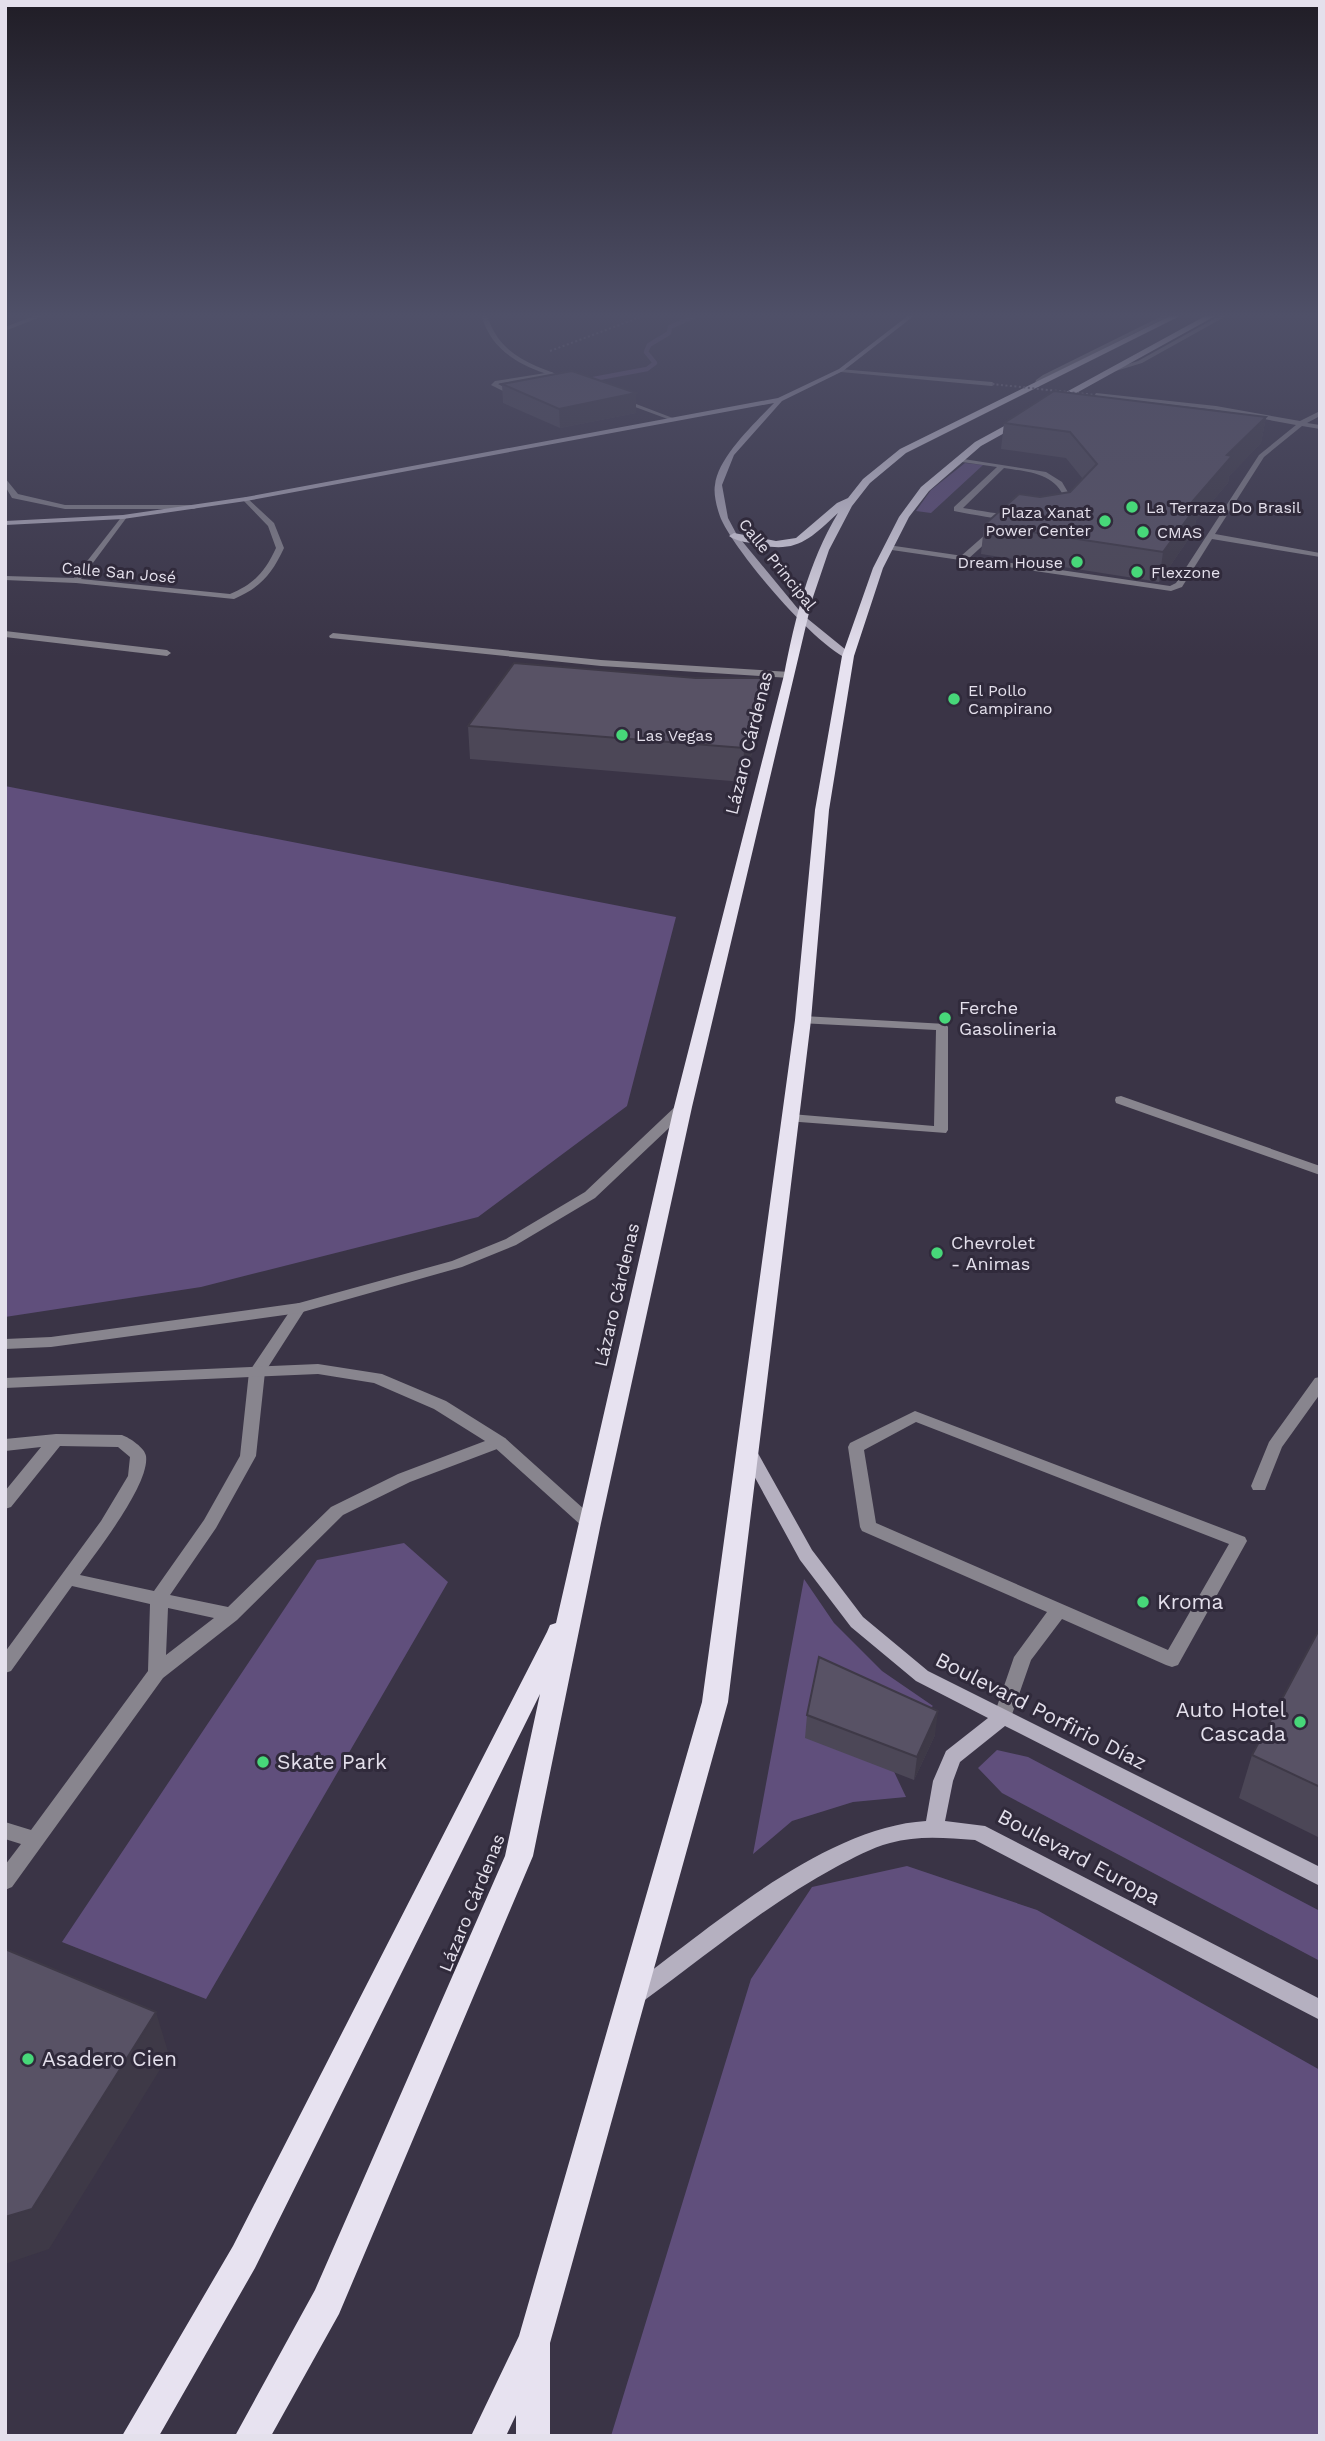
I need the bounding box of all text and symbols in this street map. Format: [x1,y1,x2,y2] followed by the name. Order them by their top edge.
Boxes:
[1146,498,1301,517] place label: La Terraza Do Brasil
[1124,499,1140,515] marker: La Terraza Do Brasil
[986,503,1091,540] place label: Plaza Xanat Power Center
[1097,513,1113,529] marker: Plaza Xanat Power Center
[735,515,820,614] street label: Calle Principal
[1157,523,1202,542] place label: CMAS
[1135,524,1151,540] marker: CMAS
[958,553,1063,572] place label: Dream House
[1069,554,1085,570] marker: Dream House
[61,558,177,587] street label: Calle San José
[1151,563,1220,582] place label: Flexzone
[1129,564,1145,580] marker: Flexzone
[721,669,776,817] street label: Lázaro Cárdenas
[968,681,1052,718] place label: El Pollo Campirano
[946,691,962,707] marker: El Pollo Campirano
[636,726,713,745] place label: Las Vegas
[614,727,630,743] marker: Las Vegas
[959,997,1057,1039] place label: Ferche Gasolineria
[937,1010,953,1026] marker: Ferche Gasolineria
[590,1221,643,1369] street label: Lázaro Cárdenas
[951,1232,1035,1274] place label: Chevrolet - Animas
[929,1245,945,1261] marker: Chevrolet - Animas
[1157,1589,1224,1614] place label: Kroma
[1135,1594,1151,1610] marker: Kroma
[931,1646,1151,1775] street label: Boulevard Porfirio Díaz
[1176,1697,1287,1746] place label: Auto Hotel Cascada
[1292,1714,1308,1730] marker: Auto Hotel Cascada
[277,1749,387,1774] place label: Skate Park
[255,1754,271,1770] marker: Skate Park
[994,1803,1165,1910] street label: Boulevard Europa
[434,1831,509,1975] street label: Lázaro Cárdenas
[42,2046,177,2071] place label: Asadero Cien
[20,2051,36,2067] marker: Asadero Cien

